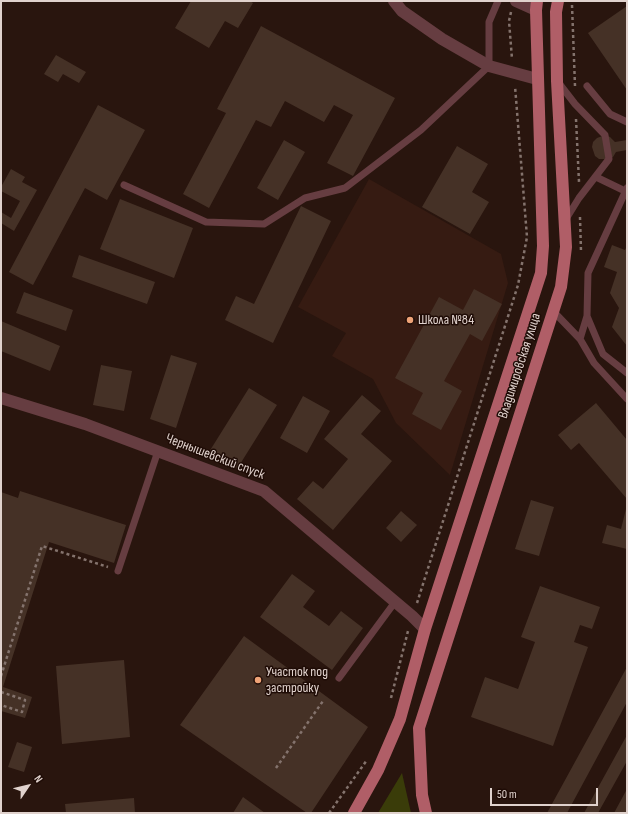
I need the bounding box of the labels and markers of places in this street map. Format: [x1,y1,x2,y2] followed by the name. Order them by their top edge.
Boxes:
[418,312,474,328] place label: Школа №84
[405,315,415,325] marker: Школа №84
[266,664,328,696] place label: Участок под застройку
[253,675,263,685] marker: Участок под застройку

